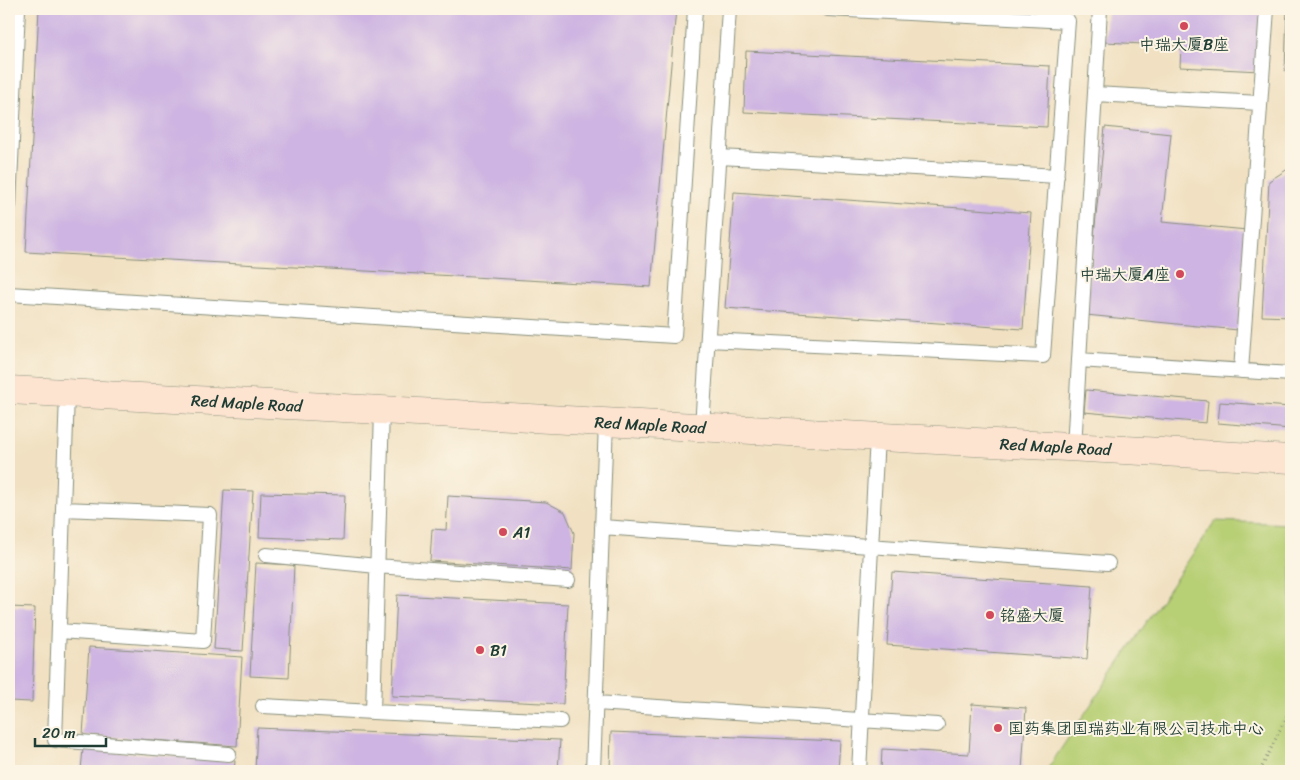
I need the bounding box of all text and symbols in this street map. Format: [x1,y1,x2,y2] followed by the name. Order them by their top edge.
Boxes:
[1178,20,1190,32] marker: 中瑞大厦B座
[1139,30,1229,59] place label: 中瑞大厦B座
[1080,260,1170,289] place label: 中瑞大厦A座
[1174,268,1186,280] marker: 中瑞大厦A座
[190,386,305,421] street label: Red Maple Road
[594,408,708,443] street label: Red Maple Road
[999,429,1113,464] street label: Red Maple Road
[512,518,530,547] place label: A1
[497,526,509,538] marker: A1
[1000,601,1064,630] place label: 铭盛大厦
[984,609,996,621] marker: 铭盛大厦
[490,636,507,665] place label: B1
[474,644,486,656] marker: B1
[1008,714,1264,743] place label: 国药集团国瑞药业有限公司技术中心
[35,715,106,747] scale bar
[42,720,76,746] text: 20 m
[992,722,1004,734] marker: 国药集团国瑞药业有限公司技术中心

